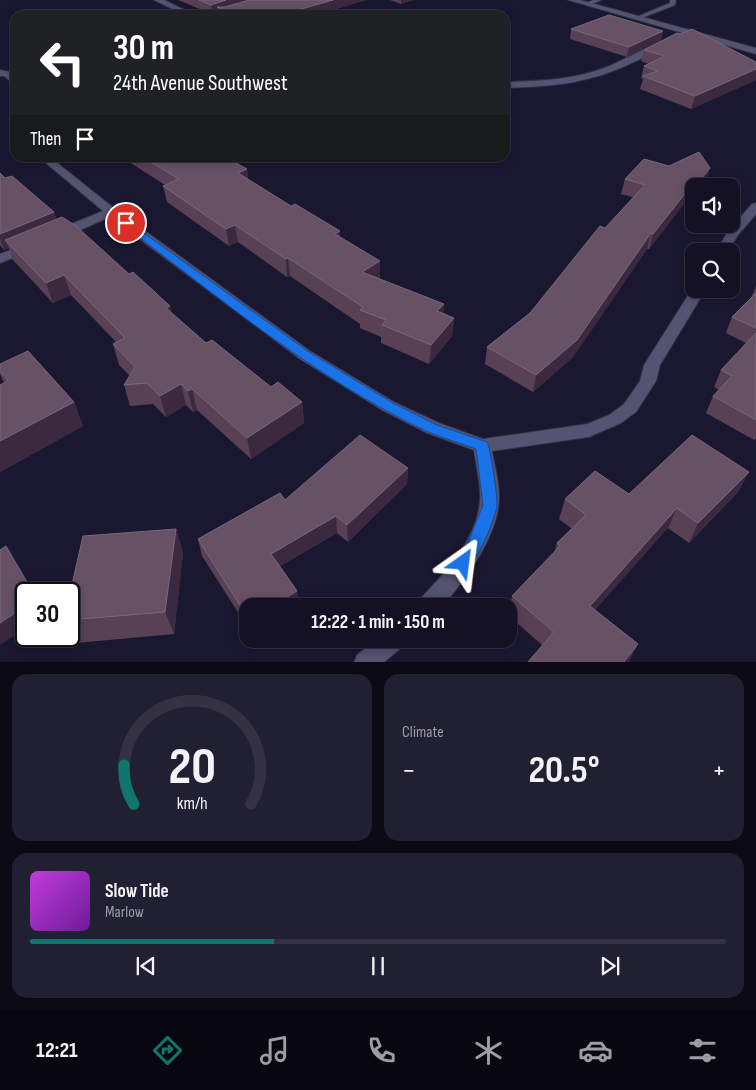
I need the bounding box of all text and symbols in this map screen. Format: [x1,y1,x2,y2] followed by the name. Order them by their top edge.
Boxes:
[113,27,174,70] text: 30 m
[30,30,95,95] icon: left
[113,70,288,97] text: 24th Avenue Southwest
[71,125,99,153] icon: arrive
[30,128,61,151] text: Then
[685,178,740,298] map controls
[685,178,740,233] button: sound
[105,202,147,244] pin
[112,209,140,237] icon: arrive
[685,243,740,298] button: search
[436,536,488,588] position arrow
[15,582,80,647] speed limit sign: 30
[311,611,445,634] text: 12:22 · 1 min · 150 m
[402,723,444,742] text: Climate
[168,736,216,799] text: 20
[528,748,600,793] text: 20.5°
[402,754,416,787] text: −
[712,754,726,787] text: +
[177,793,207,814] text: km/h
[105,880,169,903] text: Slow Tide
[105,903,144,922] text: Marlow
[132,952,160,980] icon: previous
[364,952,392,980] icon: pause
[596,952,624,980] icon: next
[150,1033,185,1068] icon: directions
[257,1033,292,1068] icon: music
[364,1033,399,1068] icon: phone
[471,1033,506,1068] icon: climate
[578,1033,613,1068] icon: car
[685,1033,720,1068] icon: filters
[36,1037,78,1064] text: 12:21

